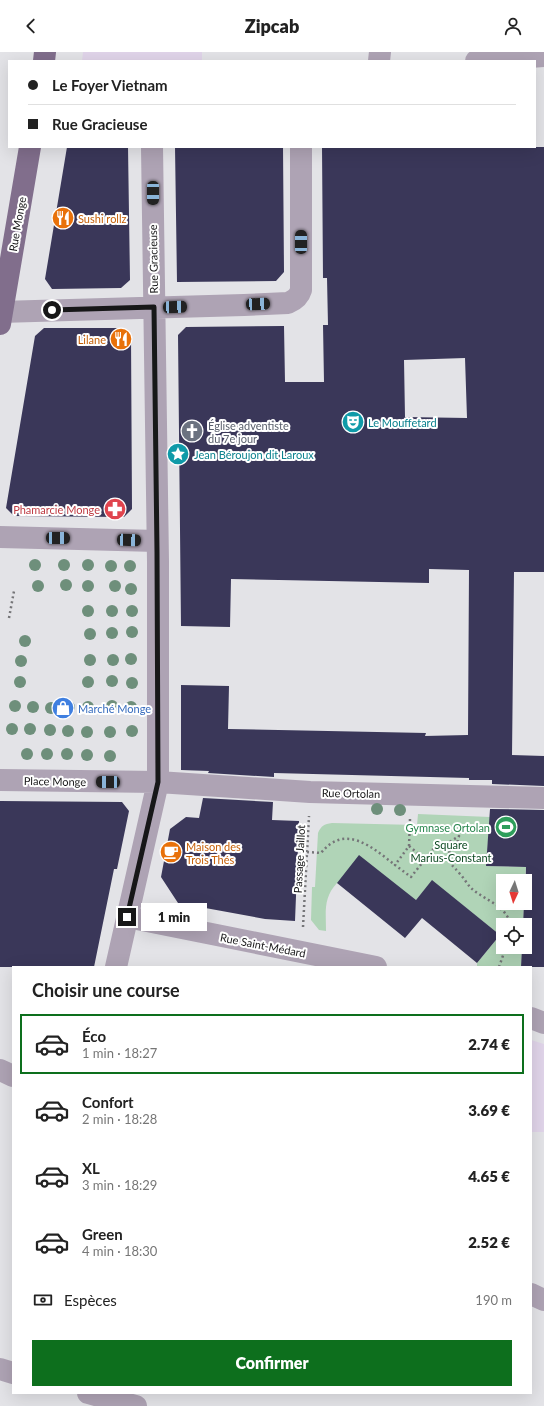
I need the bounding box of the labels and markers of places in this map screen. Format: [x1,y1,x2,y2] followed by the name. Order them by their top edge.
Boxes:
[50,205,76,231] restaurant icon: Sushi rollz
[78,212,127,225] place label: Sushi rollz
[108,326,134,352] restaurant icon: Lilane
[78,333,106,346] place label: Lilane
[340,409,366,435] theatre icon: Le Mouffetard
[368,416,437,429] place label: Le Mouffetard
[179,418,205,444] church icon: Église adventiste du 7e jour
[208,419,289,445] place label: Église adventiste du 7e jour
[165,441,191,467] place icon: Jean Béroujon dit Laroux
[194,448,314,461] place label: Jean Béroujon dit Laroux
[102,496,128,522] pharmacy icon: Phamarcie Monge
[13,503,100,516] place label: Phamarcie Monge
[50,695,76,721] shop icon: Marché Monge
[78,702,151,715] place label: Marché Monge
[493,814,519,840] sports icon: Gymnase Ortolan
[405,821,490,834] place label: Gymnase Ortolan
[158,839,184,865] cafe icon: Maison des Trois Thés
[186,840,241,866] place label: Maison des Trois Thés

